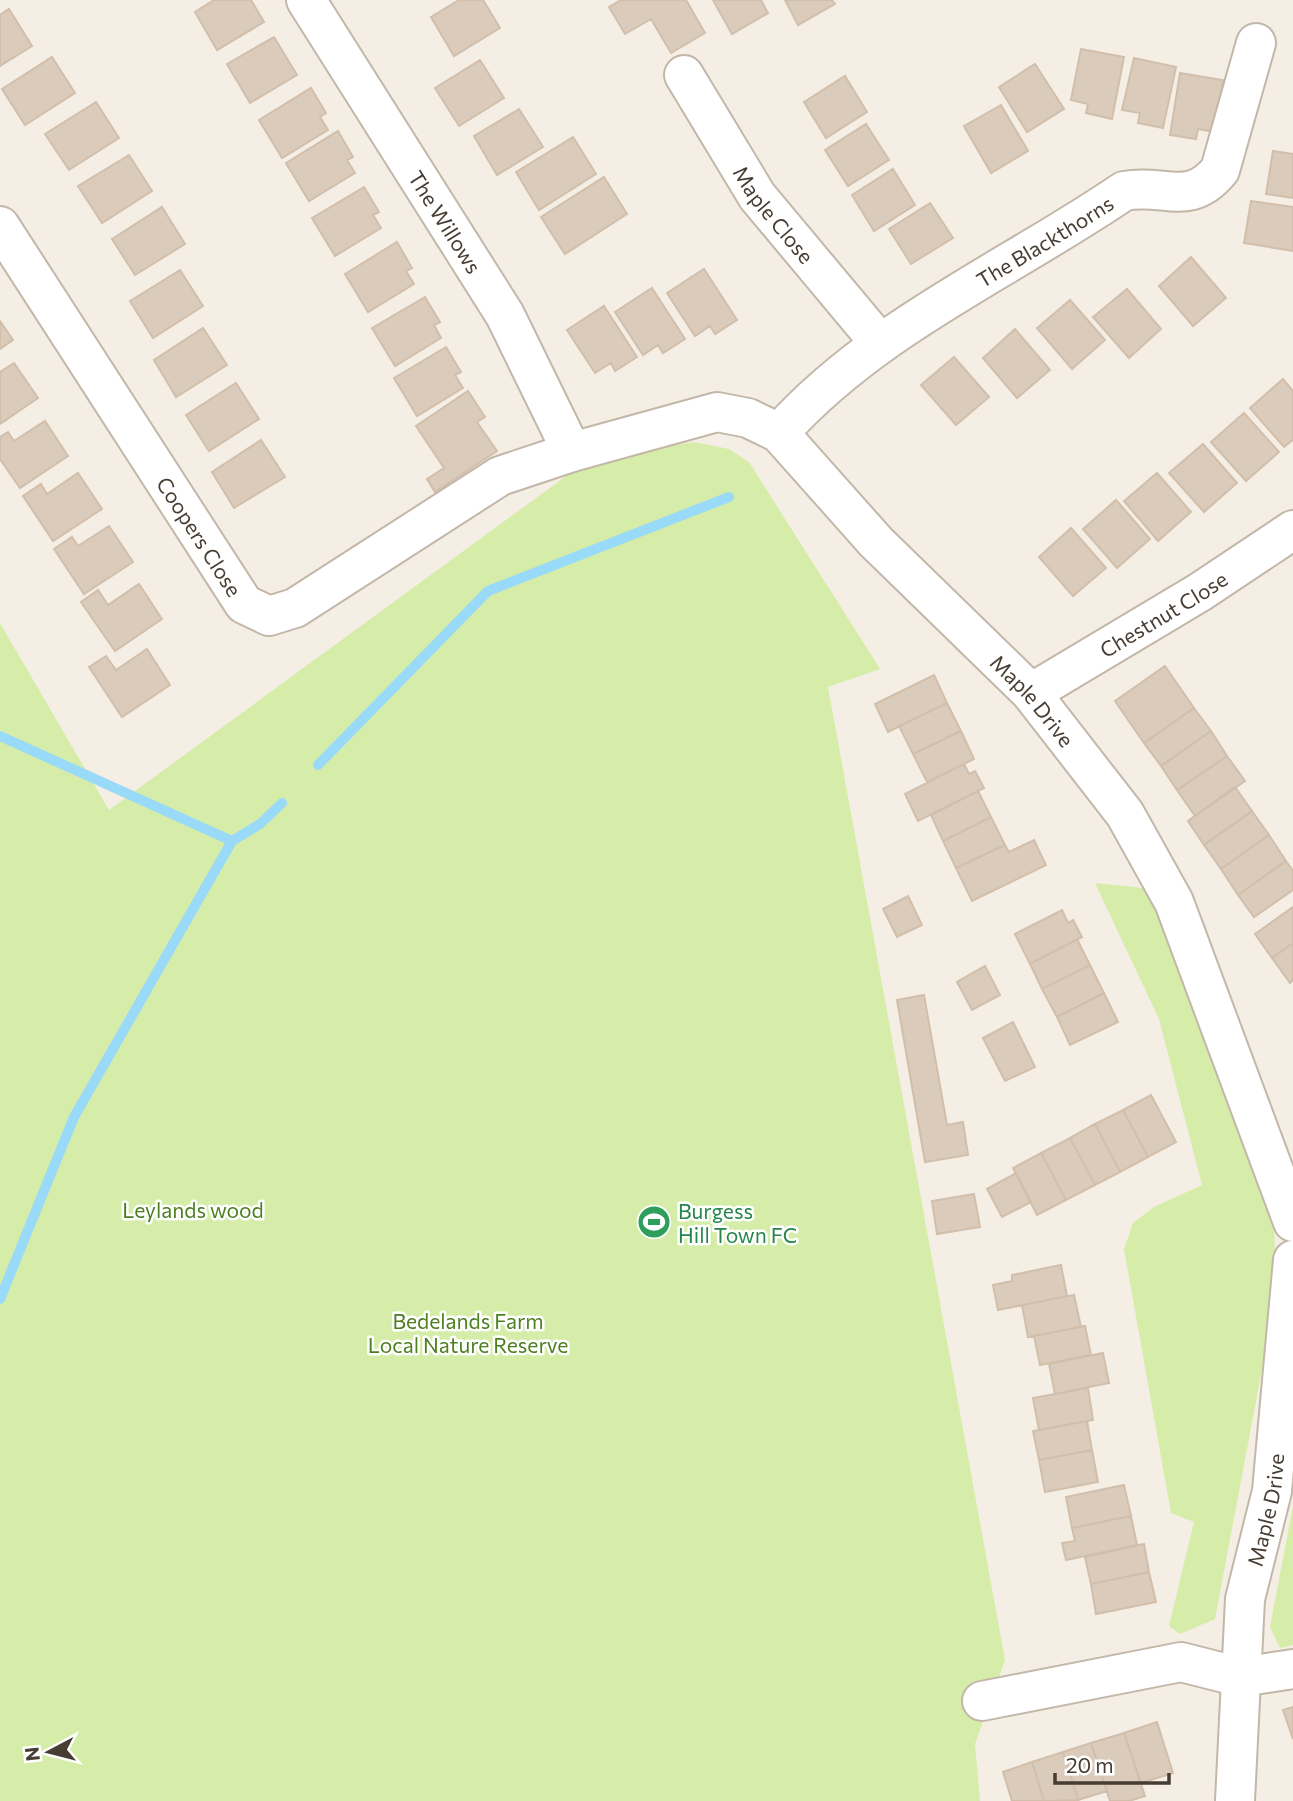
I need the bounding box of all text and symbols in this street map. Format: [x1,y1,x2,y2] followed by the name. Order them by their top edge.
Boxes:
[729,161,820,268] street label: Maple Close
[404,166,488,277] street label: The Willows
[971,190,1117,292] street label: The Blackthorns
[152,472,248,601] street label: Coopers Close
[1095,565,1231,662] street label: Chestnut Close
[986,649,1080,751] street label: Maple Drive
[122,1197,264,1222] park label: Leylands wood
[678,1198,797,1247] place label: Burgess Hill Town FC
[635,1203,673,1241] sports icon: Burgess Hill Town FC
[368,1308,568,1357] park label: Bedelands Farm Local Nature Reserve
[1241,1452,1288,1569] street label: Maple Drive
[14,1717,84,1787] north arrow
[1055,1742,1169,1786] scale bar
[19,1746,44,1763] text: N
[1066,1752,1114,1777] text: 20 m

